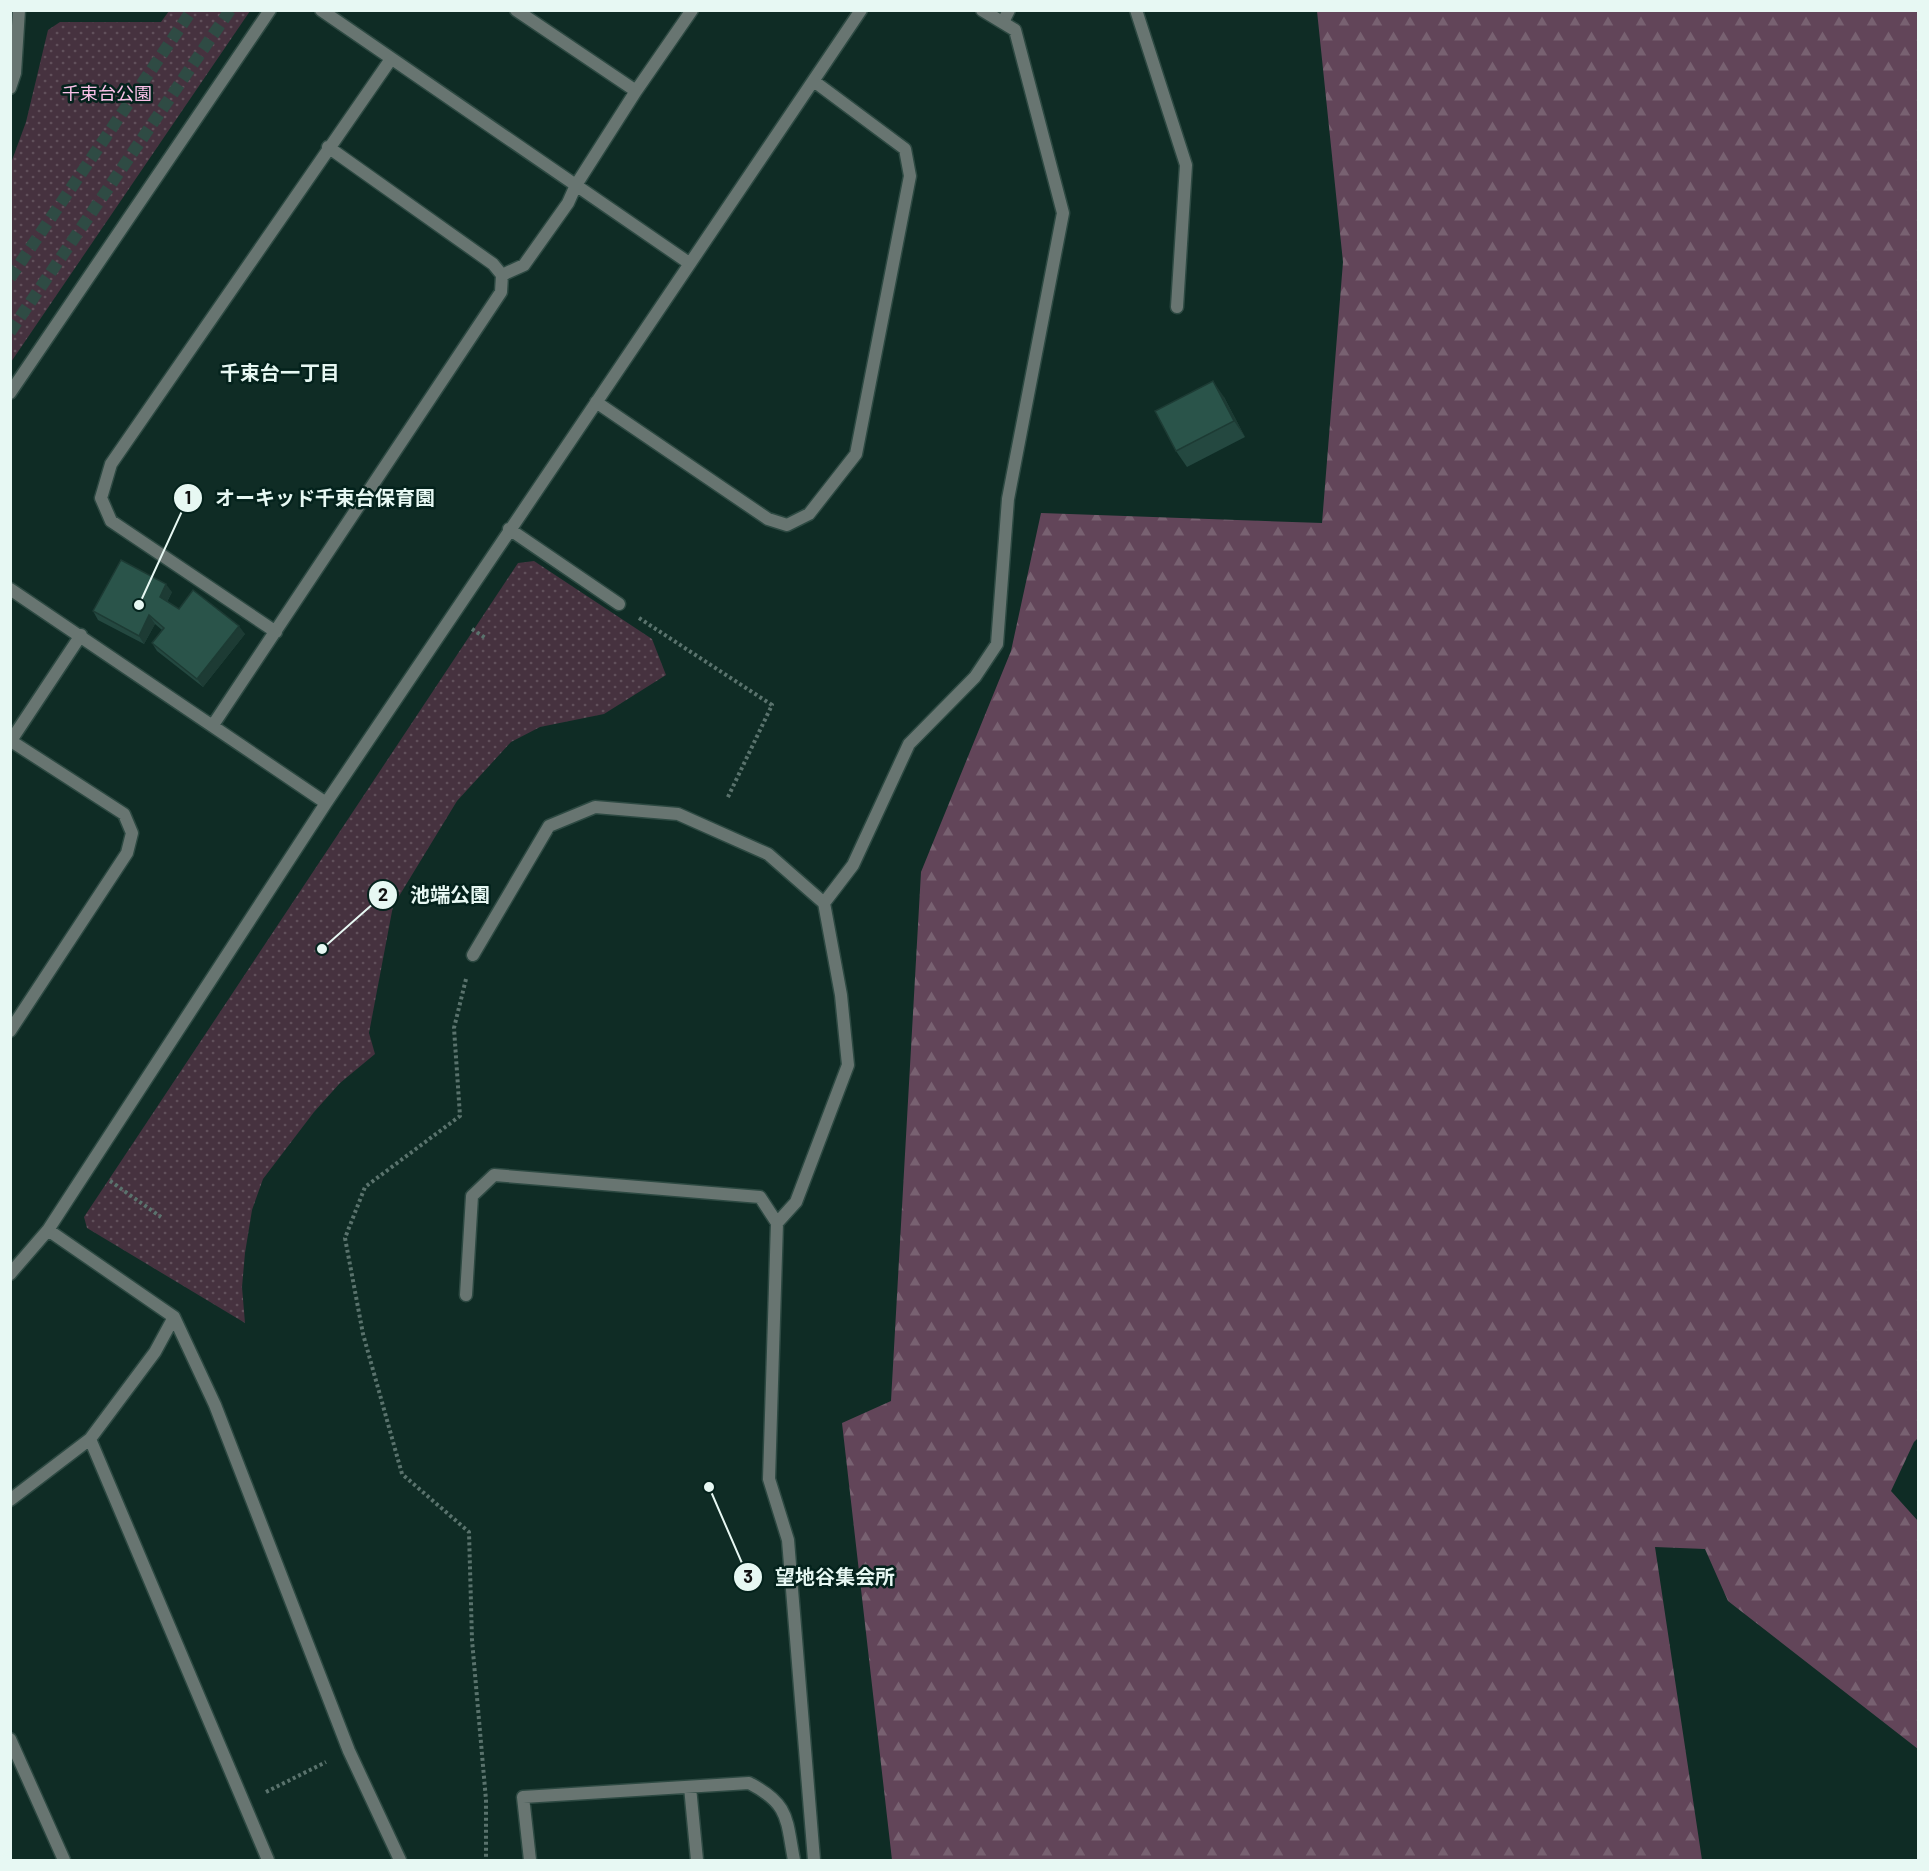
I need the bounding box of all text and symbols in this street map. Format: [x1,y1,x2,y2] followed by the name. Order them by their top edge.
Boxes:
[62,82,152,104] park label: 千束台公園
[220,360,340,384] district label: 千束台一丁目
[173,479,447,517] callout: オーキッド千束台保育園
[215,485,435,509] text: オーキッド千束台保育園
[185,486,191,508] text: 1
[368,876,502,914] callout: 池端公園
[410,882,490,906] text: 池端公園
[378,883,388,905] text: 2
[733,1558,907,1596] callout: 望地谷集会所
[775,1564,895,1588] text: 望地谷集会所
[743,1565,753,1587] text: 3

